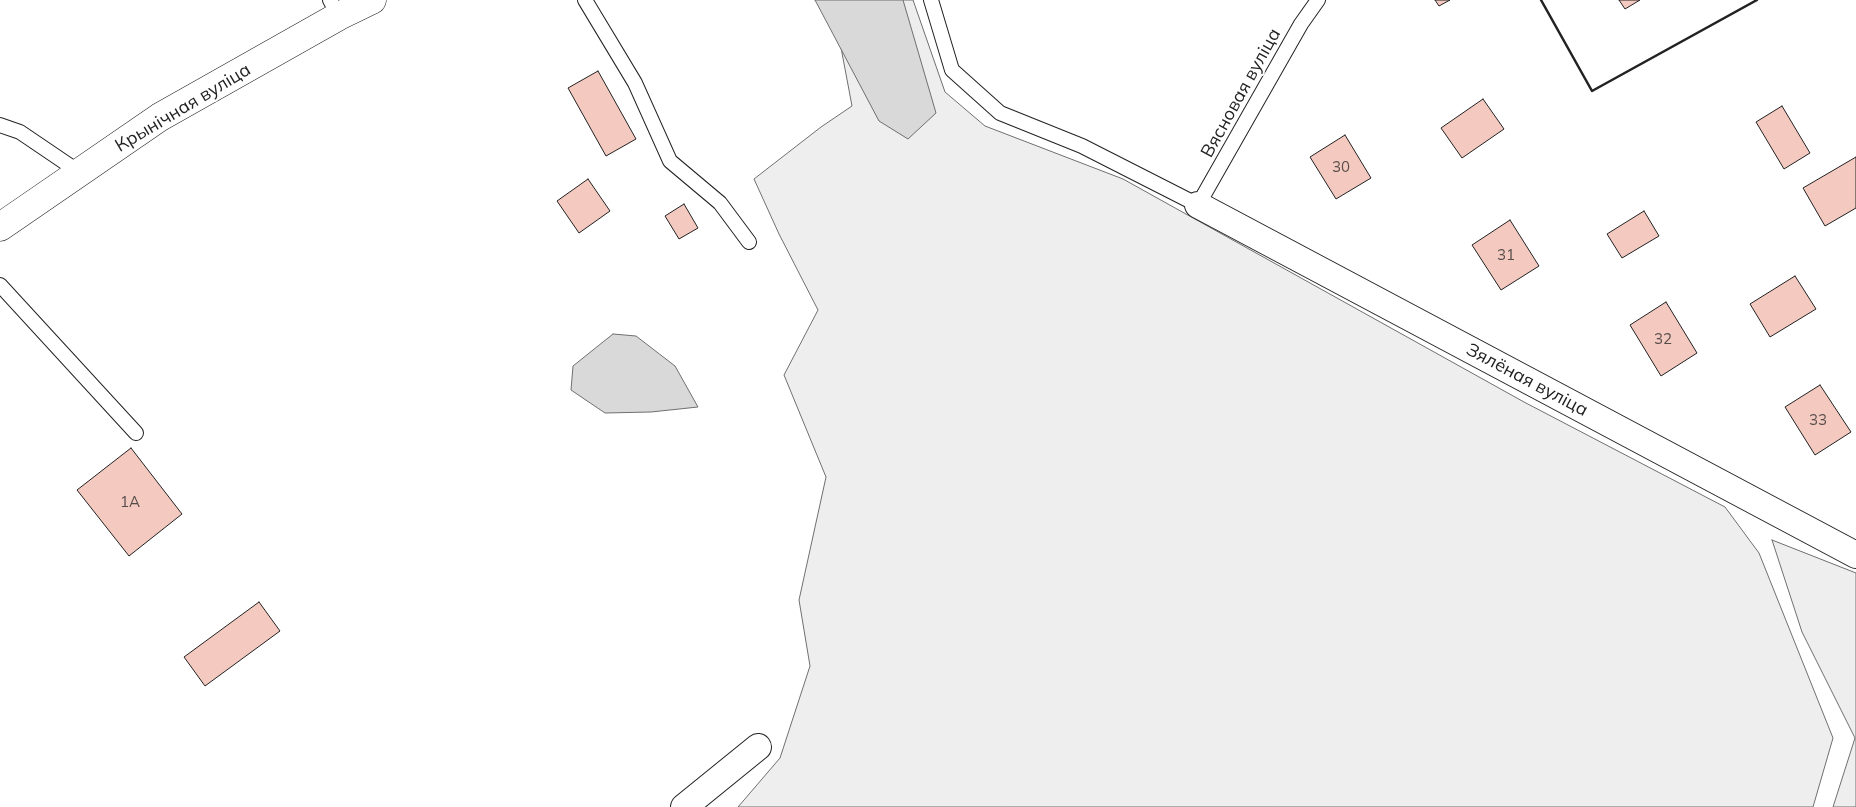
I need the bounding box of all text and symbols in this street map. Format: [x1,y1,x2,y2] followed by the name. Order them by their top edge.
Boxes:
[1197,25,1285,161] street label: Вясновая вуліца
[111,59,255,157] street label: Крынічная вуліца
[1332,158,1350,176] house number: 30
[1497,246,1515,264] house number: 31
[1654,330,1672,348] house number: 32
[1462,339,1592,421] street label: Зялёная вуліца
[1809,411,1827,429] house number: 33
[120,493,140,511] house number: 1А

